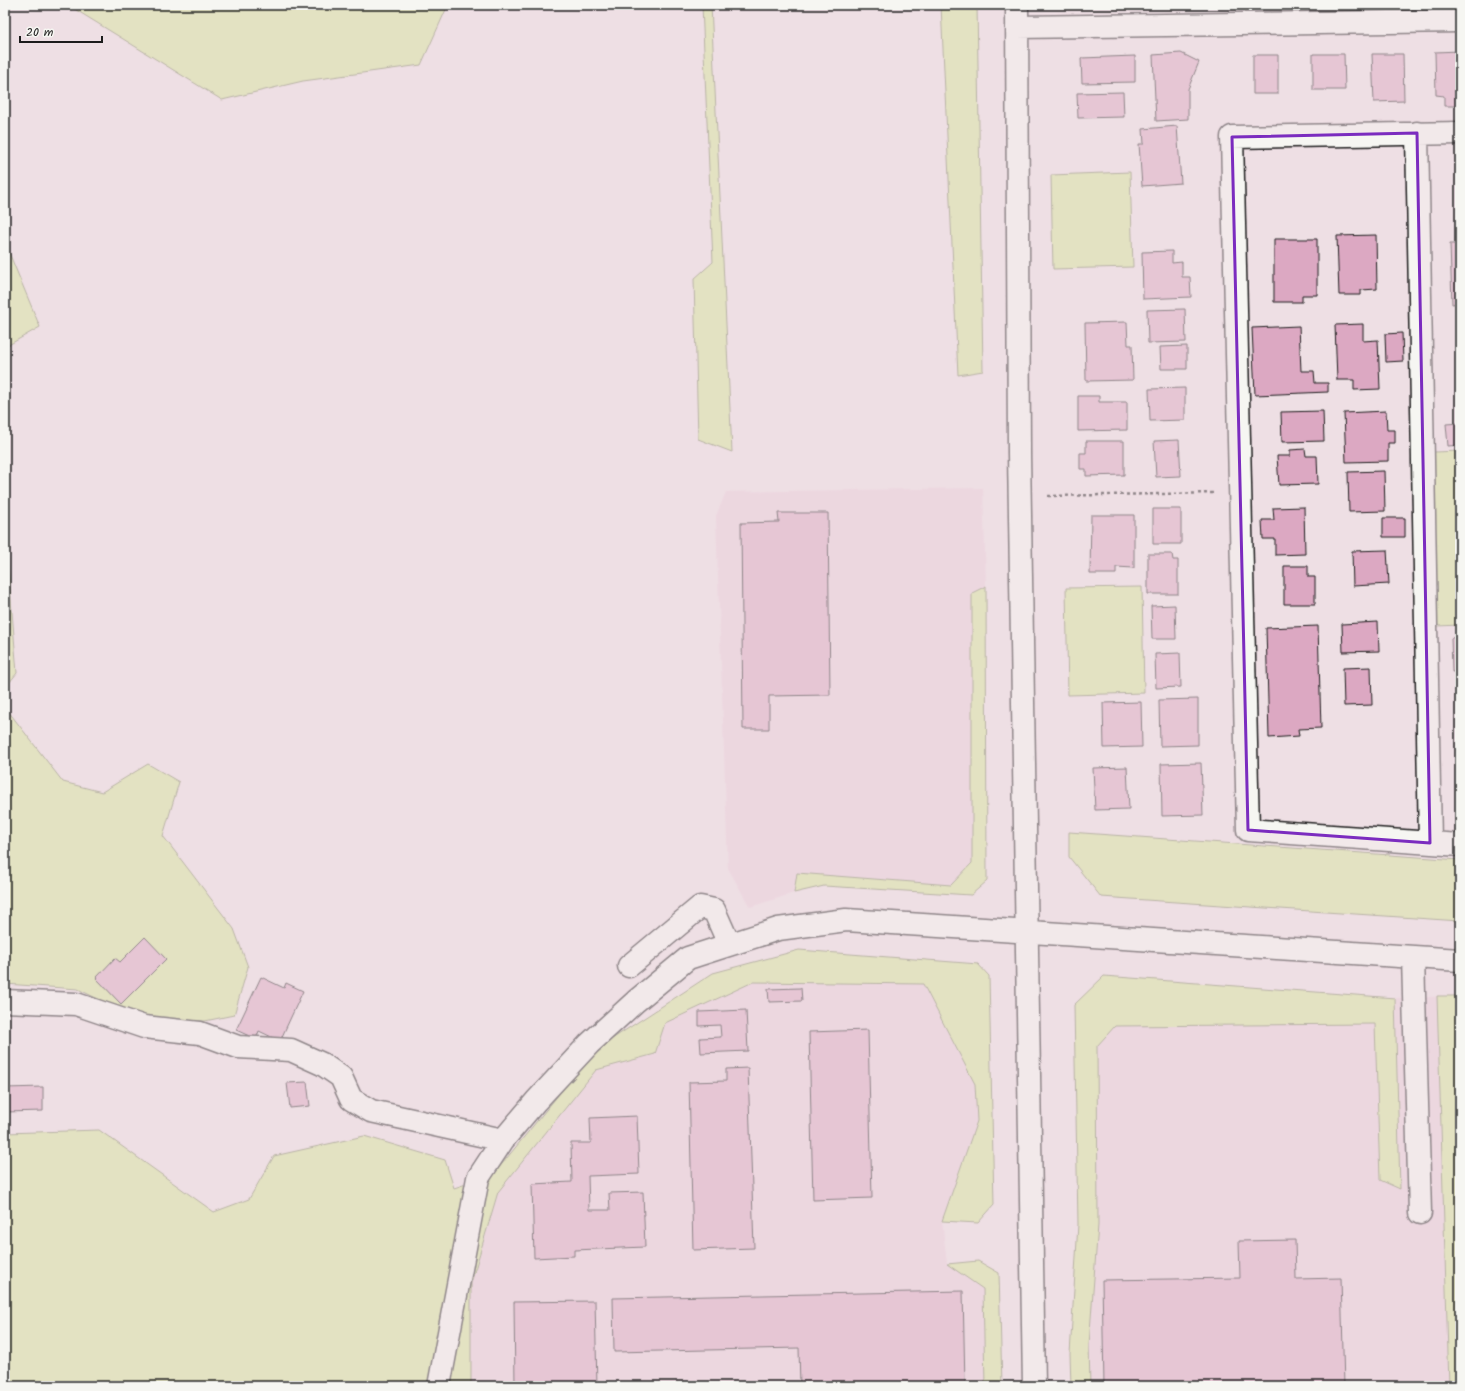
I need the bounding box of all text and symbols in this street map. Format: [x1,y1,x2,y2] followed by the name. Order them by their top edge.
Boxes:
[20,18,102,44] scale bar
[26,23,54,42] text: 20 m

